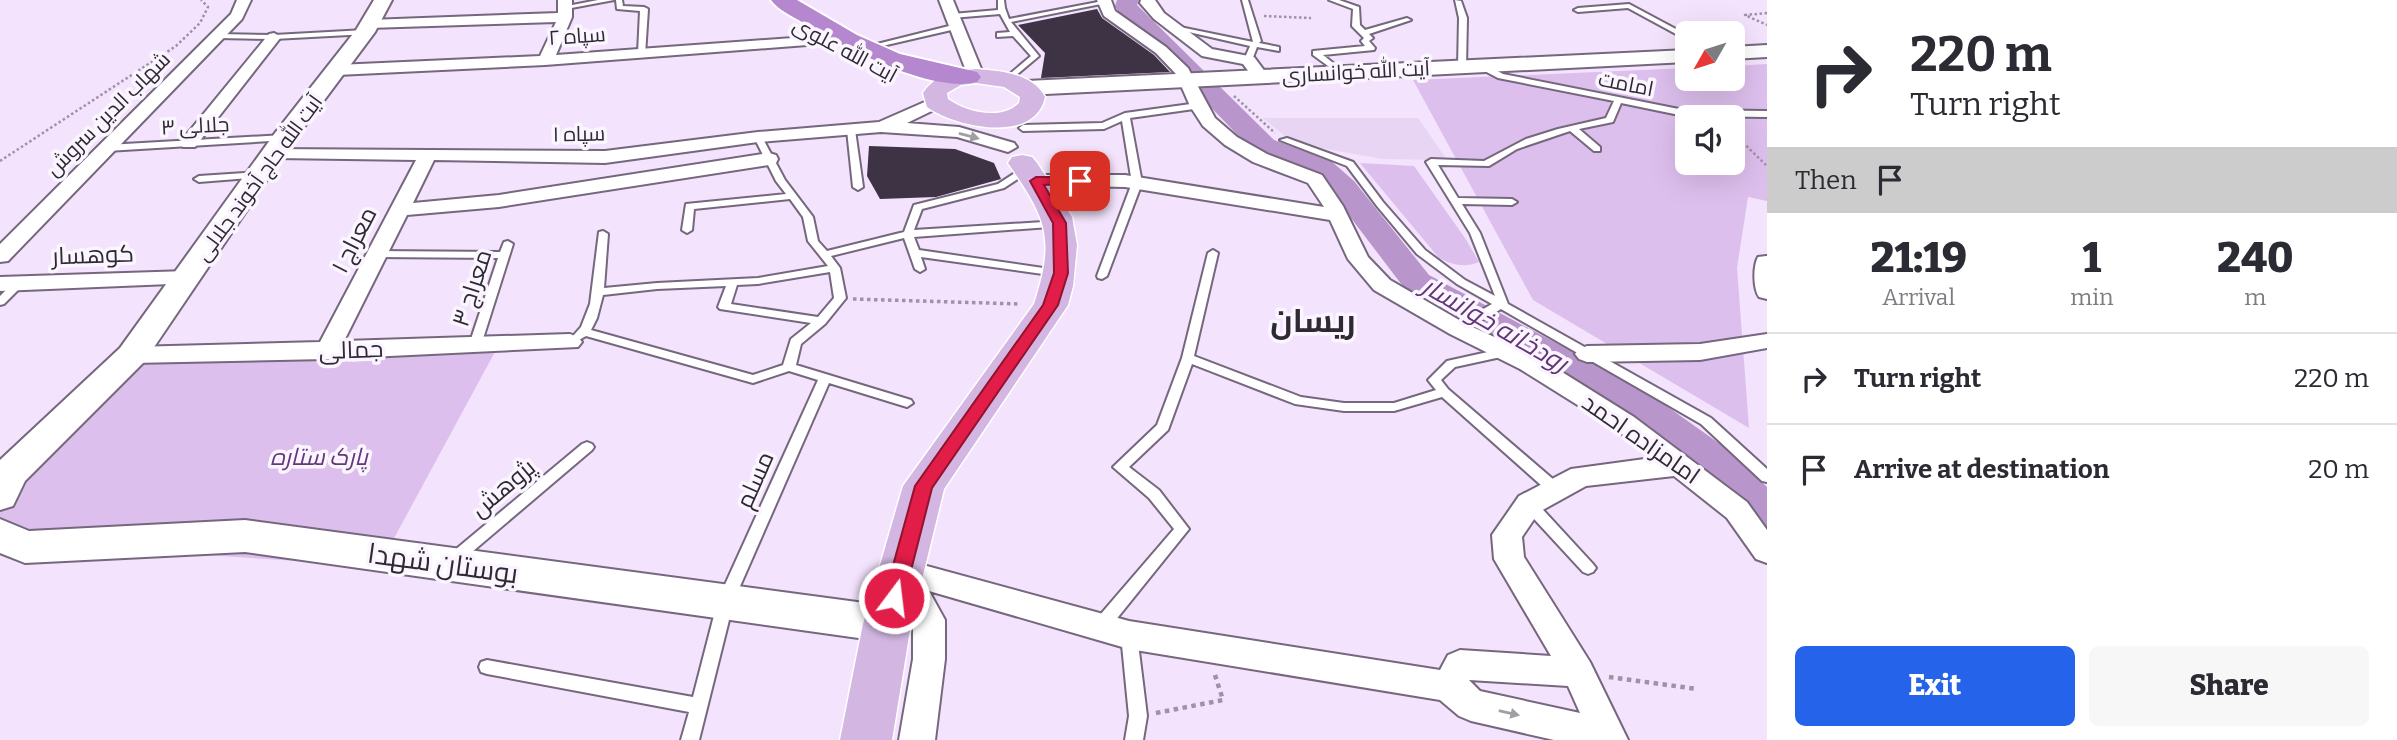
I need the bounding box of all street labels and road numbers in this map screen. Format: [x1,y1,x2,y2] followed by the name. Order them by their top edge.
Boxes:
[788,11,902,89] street label: آیت الله علوی
[548,21,606,51] street label: سپاه ۲
[40,46,176,182] street label: شهاب الدین سروش
[1281,54,1431,89] street label: آیت الله خوانساری
[1596,66,1656,102] street label: امامت
[189,89,329,267] street label: آیت الله حاج آخوند جلالی
[160,111,230,141] street label: جلالی ۳
[552,121,606,147] street label: سپاه ۱
[326,202,384,279] street label: معراج ۱
[50,240,134,270] street label: کوهسار
[446,246,499,331] street label: معراج ۳
[318,335,384,365] street label: جمالی
[1577,388,1705,490] street label: امامزاده احمد
[730,447,782,514] street label: مسلم
[465,453,543,525] street label: پژوهش
[366,537,520,590] street label: بوستان شهدا

